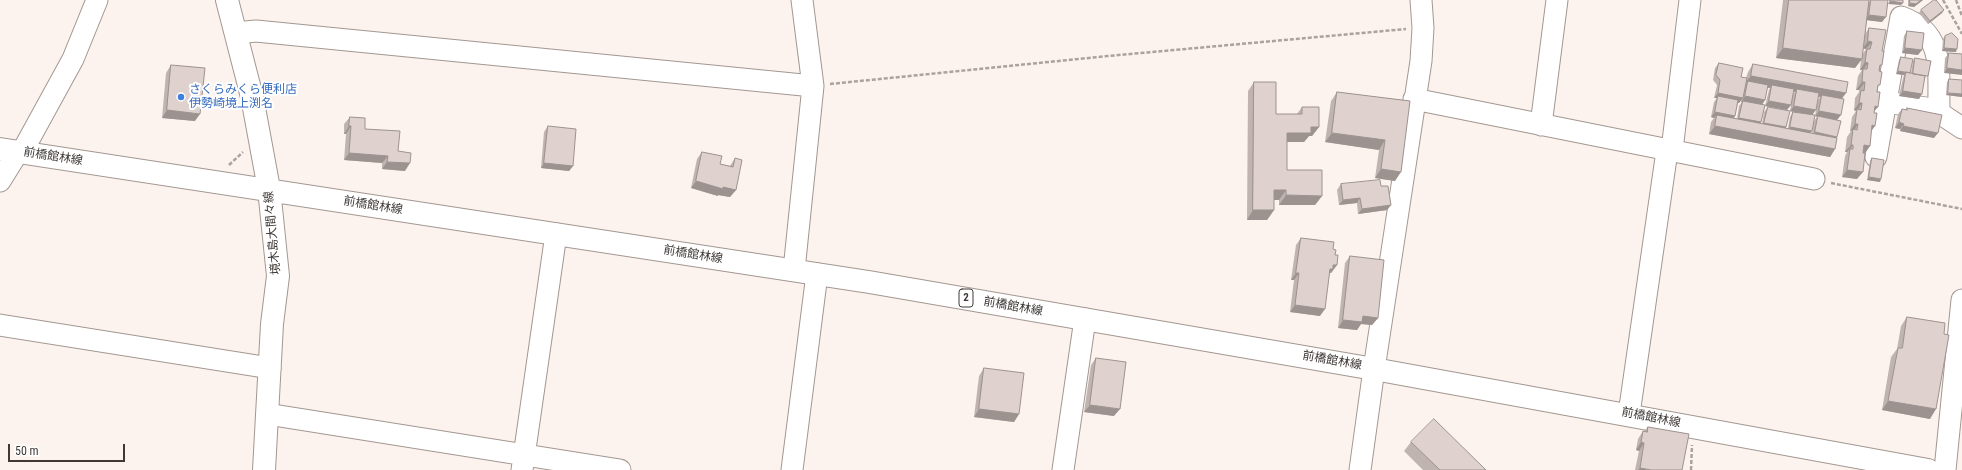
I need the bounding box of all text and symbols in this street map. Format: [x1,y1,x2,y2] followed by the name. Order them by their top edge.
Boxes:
[189,83,297,111] place label: さくらみくら便利店 伊勢崎境上渕名
[176,92,186,102] marker: さくらみくら便利店 伊勢崎境上渕名
[22,145,84,169] street label: 前橋館林線
[262,191,284,275] street label: 境木島大間々線
[342,194,404,218] street label: 前橋館林線
[662,243,724,267] street label: 前橋館林線
[959,289,973,307] road number: 2
[982,295,1044,319] street label: 前橋館林線
[1301,349,1363,373] street label: 前橋館林線
[1620,405,1682,431] street label: 前橋館林線
[10,436,127,462] scale bar
[15,444,39,458] text: 50 m

